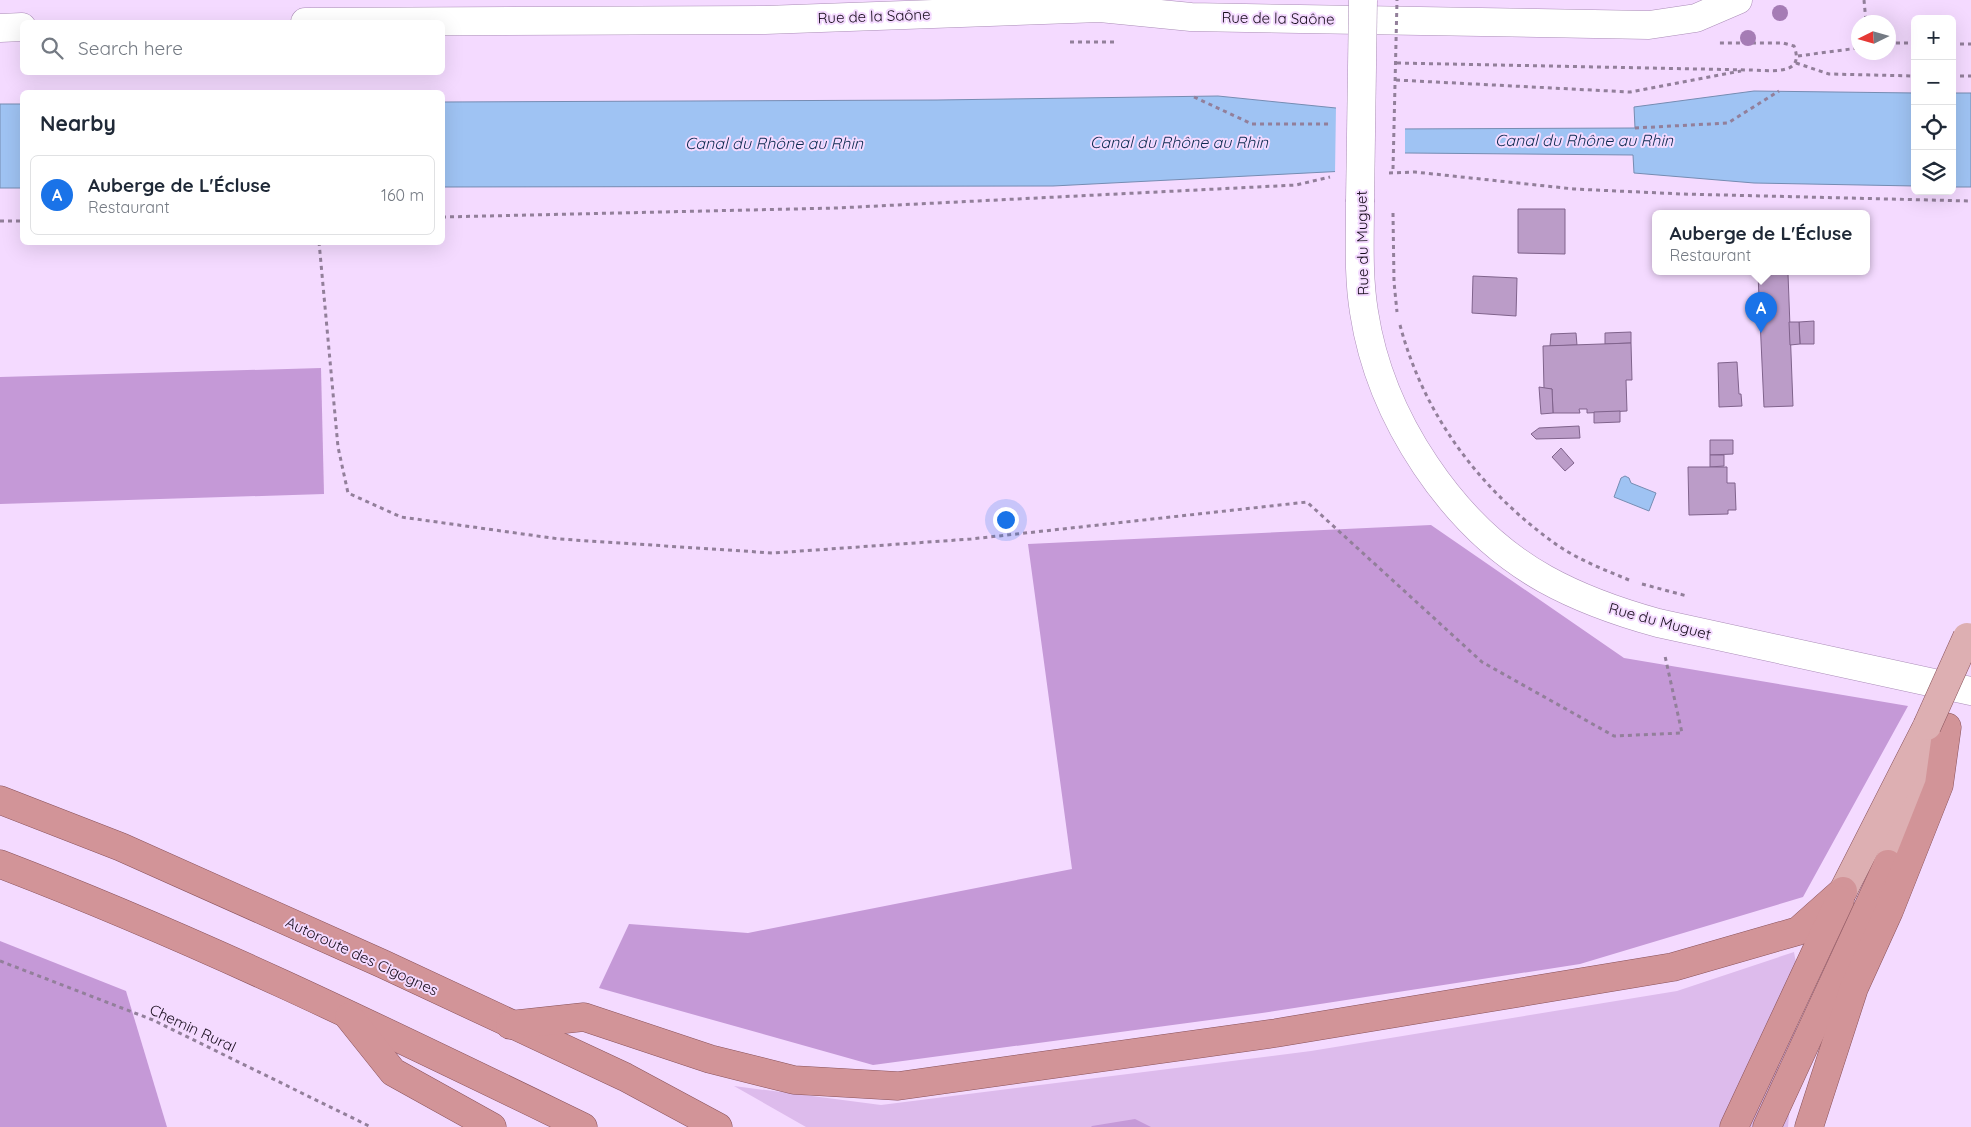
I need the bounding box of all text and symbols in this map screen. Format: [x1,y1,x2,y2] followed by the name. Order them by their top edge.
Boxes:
[817,5,931,27] street label: Rue de la Saône
[1221,8,1335,28] street label: Rue de la Saône
[1851,15,1896,60] north arrow
[1911,15,1956,195] map controls
[1911,15,1956,60] button: +
[20,20,445,75] search box
[38,34,66,62] icon: search
[78,36,183,60] text: Search here
[1911,60,1956,105] button: −
[1911,105,1956,150] button: locate
[40,110,116,136] text: Nearby
[1495,130,1674,150] water label: Canal du Rhône au Rhin
[1090,132,1269,152] water label: Canal du Rhône au Rhin
[685,133,864,153] water label: Canal du Rhône au Rhin
[1911,150,1956,195] button: layers
[88,173,271,197] text: Auberge de L'Écluse
[52,185,62,205] text: A
[381,185,424,205] text: 160 m
[1352,190,1372,296] street label: Rue du Muguet
[88,197,170,217] text: Restaurant
[1652,210,1870,275] popup
[1670,221,1852,245] text: Auberge de L'Écluse
[1670,245,1751,265] text: Restaurant
[1745,292,1777,333] pin: A
[993,507,1019,533] your location
[1607,598,1713,644] street label: Rue du Muguet
[283,912,441,1000] street label: Autoroute des Cigognes
[147,1000,239,1056] street label: Chemin Rural

